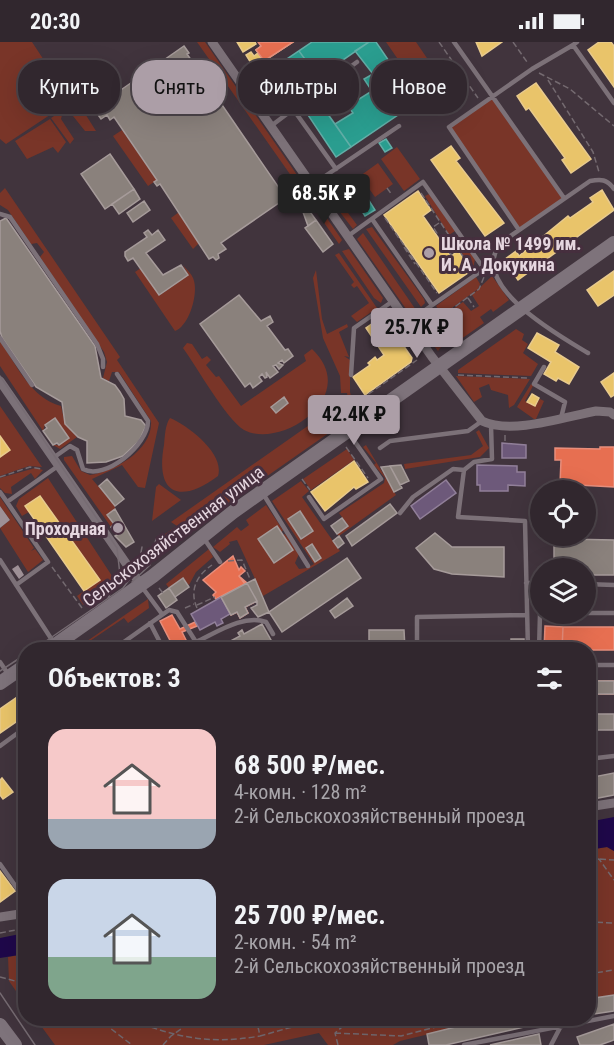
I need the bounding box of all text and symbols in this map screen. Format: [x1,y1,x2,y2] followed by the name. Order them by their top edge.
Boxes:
[30,9,81,34] text: 20:30
[18,60,120,114] chip: Купить
[132,60,226,114] chip: Снять
[238,60,359,114] chip: Фильтры
[371,60,467,114] chip: Новое
[269,174,379,225] pin: 68.5K ₽
[292,181,356,205] text: 68.5K ₽
[441,233,582,275] place label: Школа № 1499 им. И. А. Докукина
[422,246,436,260] marker: Школа № 1499 им. И. А. Докукина
[362,308,472,359] pin: 25.7K ₽
[385,315,449,339] text: 25.7K ₽
[299,395,409,446] pin: 42.4K ₽
[322,402,386,426] text: 42.4K ₽
[78,461,268,611] street label: Сельскохозяйственная улица
[530,480,596,624] map controls
[530,480,596,546] button: locate
[25,518,106,539] place label: Проходная
[111,521,125,535] marker: Проходная
[530,558,596,624] button: layers
[533,662,566,695] icon: filters
[48,663,181,693] text: Объектов: 3
[234,750,386,780] text: 68 500 ₽/мес.
[96,753,168,825] icon: home
[234,780,367,804] text: 4-комн. · 128 m²
[234,804,525,828] text: 2-й Сельскохозяйственный проезд
[234,900,386,930] text: 25 700 ₽/мес.
[96,903,168,975] icon: home
[234,930,357,954] text: 2-комн. · 54 m²
[234,954,525,978] text: 2-й Сельскохозяйственный проезд

